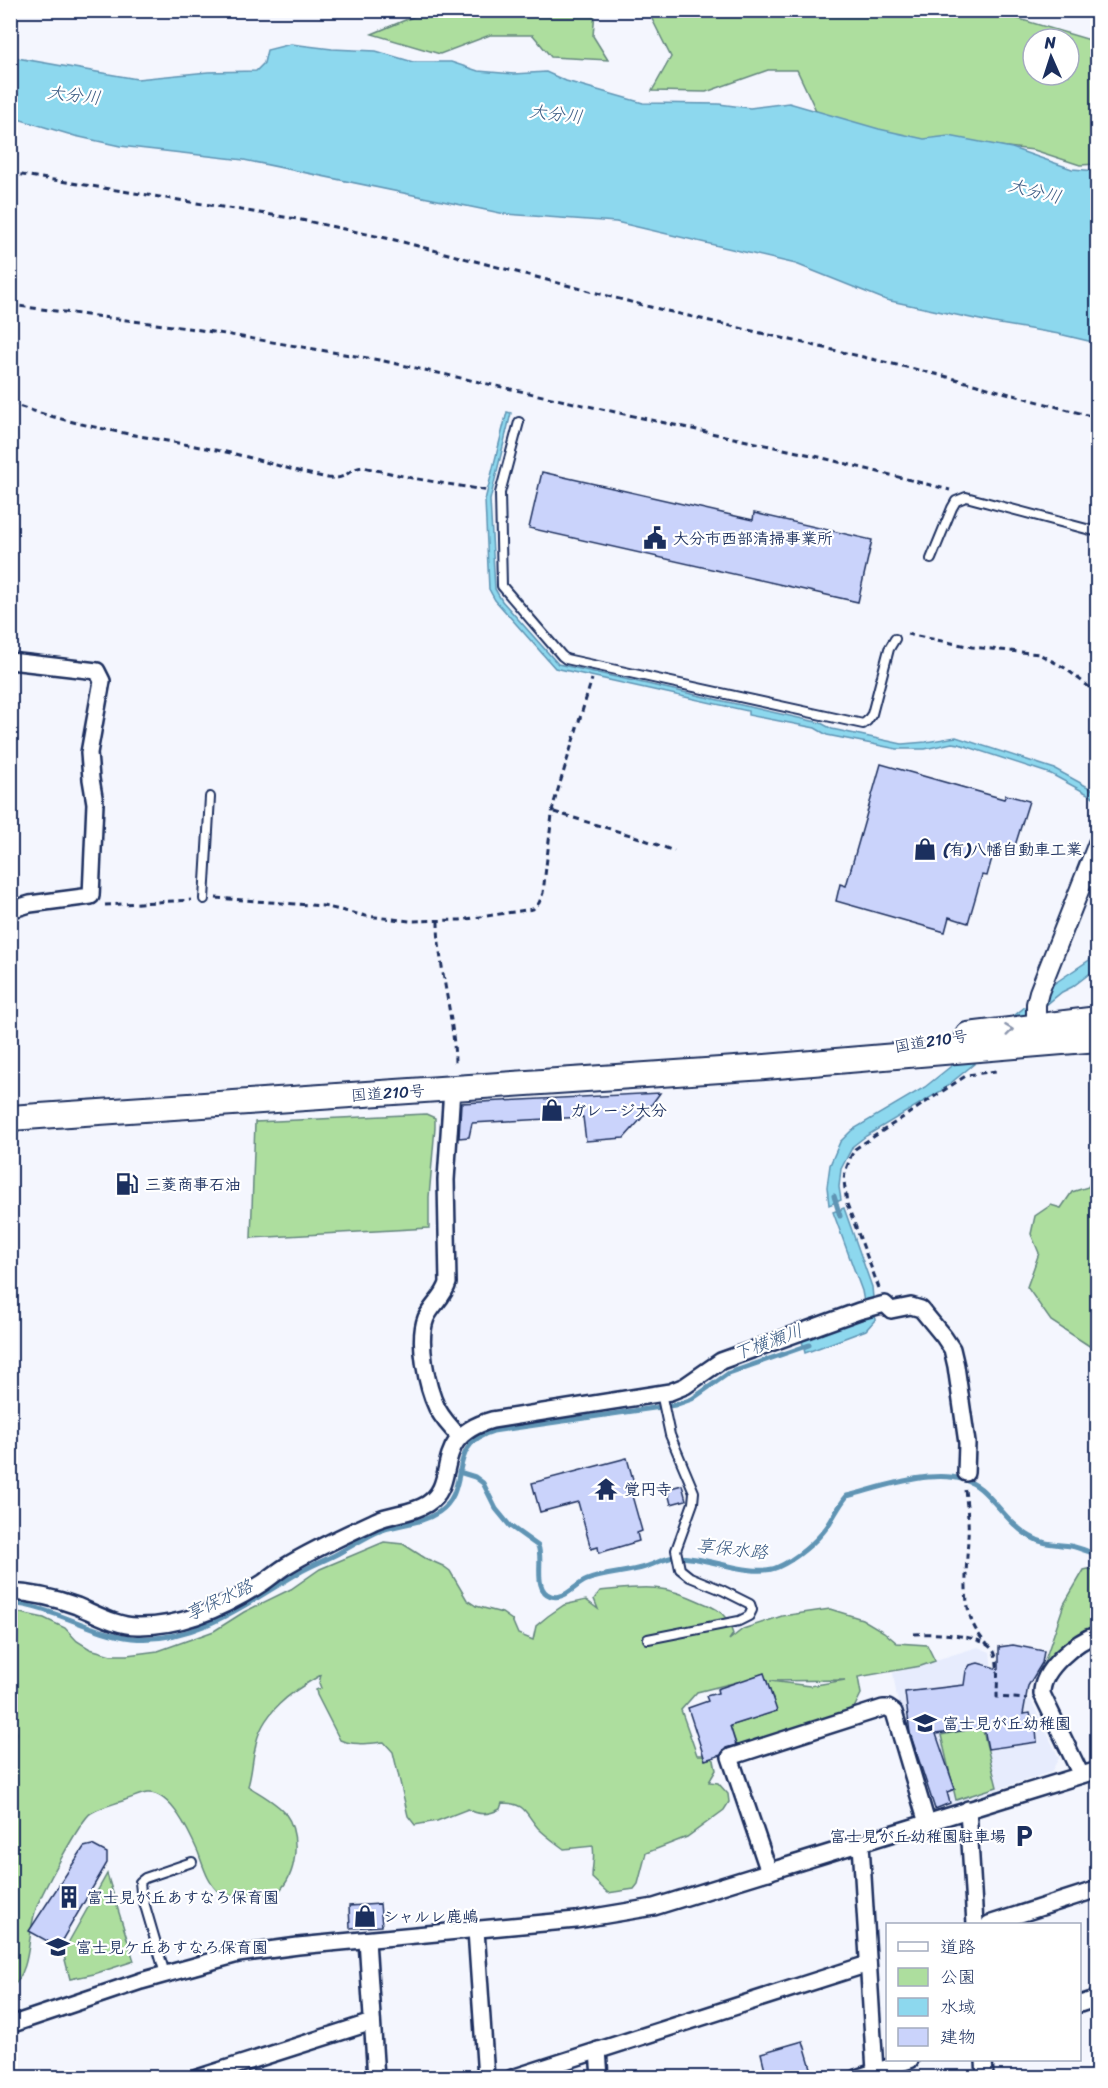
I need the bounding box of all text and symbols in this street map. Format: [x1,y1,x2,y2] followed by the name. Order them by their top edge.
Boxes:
[1021,27,1081,87] north arrow
[1043,28,1057,57] text: N
[45,76,103,114] water label: 大分川
[527,95,585,133] water label: 大分川
[1005,169,1065,213] water label: 大分川
[673,524,833,553] place label: 大分市西部清掃事業所
[642,525,668,551] public building icon: 大分市西部清掃事業所
[943,835,1082,864] place label: (有)八幡自動車工業
[912,836,938,862] shop icon: (有)八幡自動車工業
[892,1021,970,1061] street label: 国道210号
[1005,1024,1014,1036] one-way arrow
[350,1076,426,1110] street label: 国道210号
[570,1096,667,1125] place label: ガレージ大分
[539,1097,565,1123] shop icon: ガレージ大分
[145,1170,241,1199] place label: 三菱商事石油
[114,1171,140,1197] fuel station icon: 三菱商事石油
[729,1315,807,1369] water label: 下横瀬川
[624,1475,672,1504] place label: 覚円寺
[593,1476,619,1502] temple icon: 覚円寺
[695,1529,770,1569] water label: 享保水路
[180,1570,259,1630] water label: 享保水路
[943,1709,1071,1738] place label: 富士見が丘幼稚園
[912,1710,938,1736] school or university icon: 富士見が丘幼稚園
[830,1822,1006,1851] place label: 富士見が丘幼稚園駐車場
[1011,1823,1037,1849] parking icon: 富士見が丘幼稚園駐車場
[87,1883,279,1912] place label: 富士見が丘あすなろ保育園
[56,1884,82,1910] building icon: 富士見が丘あすなろ保育園
[383,1902,478,1931] place label: シャルレ鹿嶋
[352,1903,378,1929] shop icon: シャルレ鹿嶋
[886,1923,1081,2061] legend
[940,1931,976,1963] text: 道路
[76,1933,268,1962] place label: 富士見ケ丘あすなろ保育園
[45,1934,71,1960] school or university icon: 富士見ケ丘あすなろ保育園
[940,1961,976,1993] text: 公園
[940,1991,976,2023] text: 水域
[940,2021,976,2053] text: 建物

